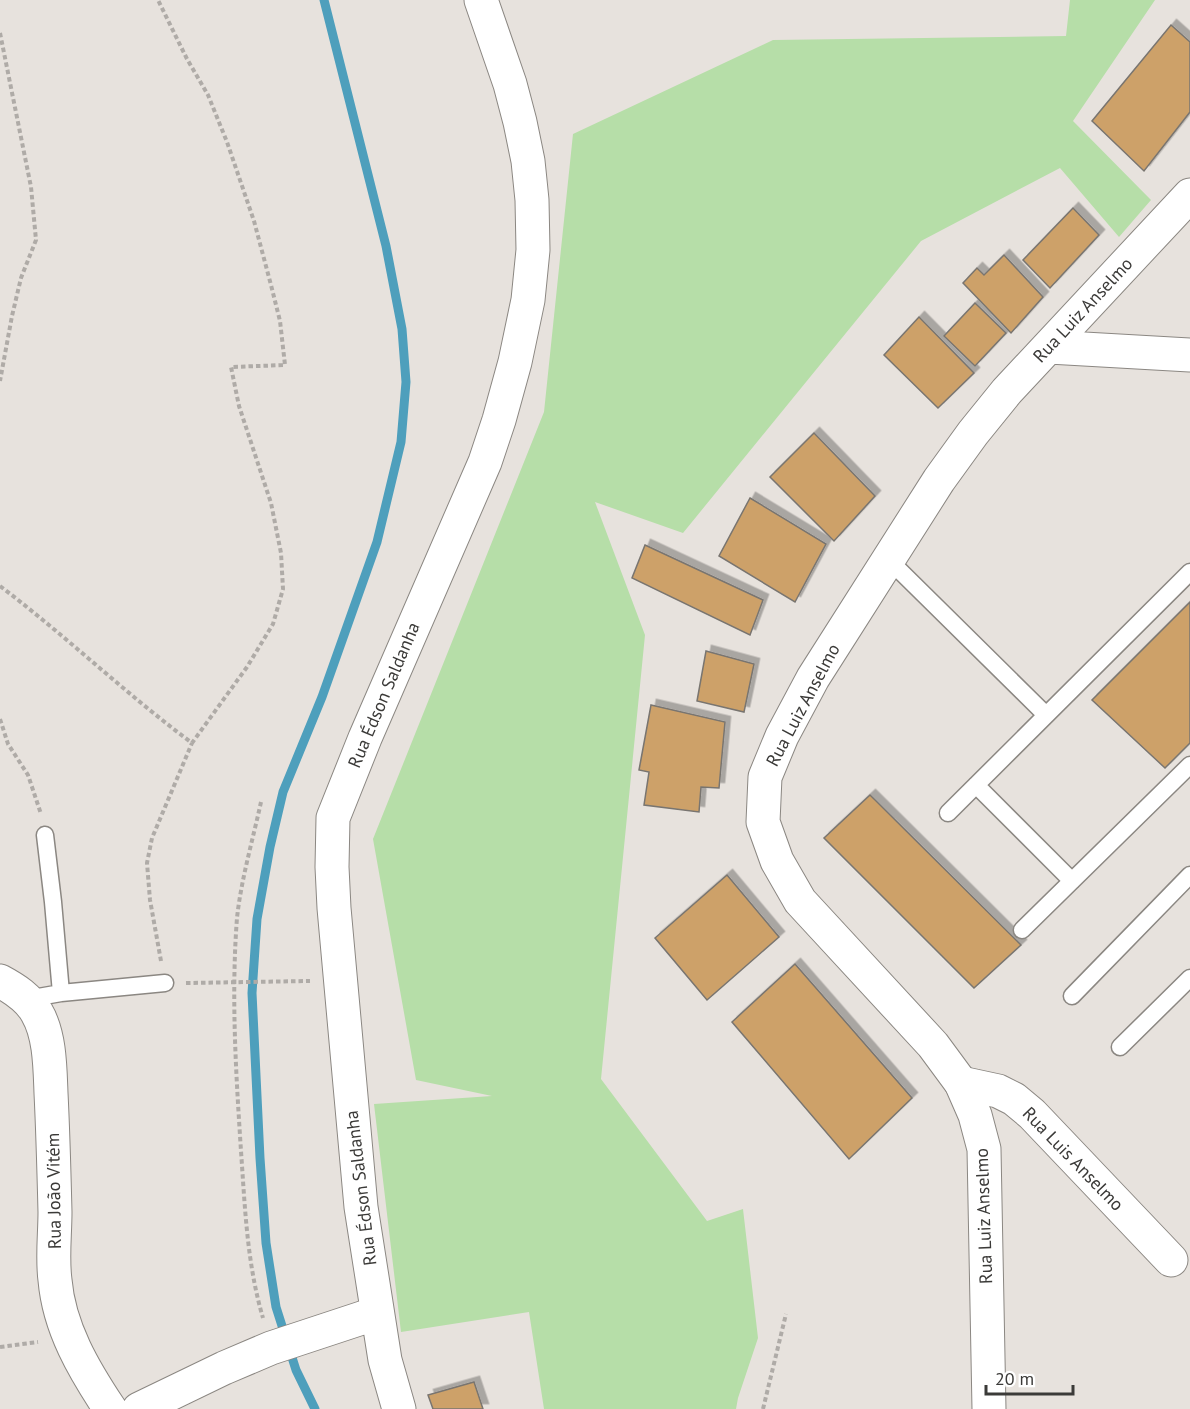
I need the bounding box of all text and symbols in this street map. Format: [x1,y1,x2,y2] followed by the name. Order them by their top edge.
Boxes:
[1028,252,1137,367] street label: Rua Luiz Anselmo
[342,618,425,771] street label: Rua Édson Saldanha
[761,639,845,770] street label: Rua Luiz Anselmo
[1018,1102,1129,1216] street label: Rua Luis Anselmo
[340,1109,381,1267] street label: Rua Édson Saldanha
[41,1133,66,1249] street label: Rua João Vitém
[970,1148,997,1284] street label: Rua Luiz Anselmo
[986,1358,1073,1396] scale bar
[995,1367,1034,1390] text: 20 m

